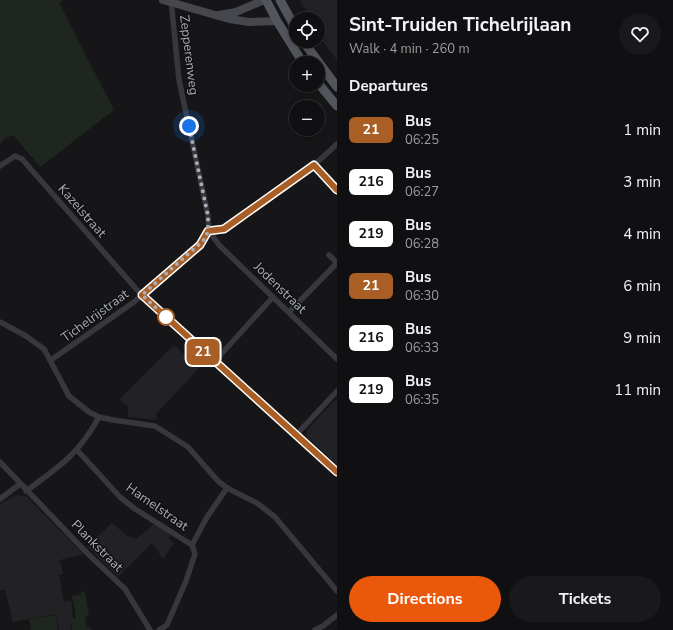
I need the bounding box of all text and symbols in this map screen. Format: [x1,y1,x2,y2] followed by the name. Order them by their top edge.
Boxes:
[289,12,325,136] map controls
[289,12,325,48] button: locate
[349,12,571,38] text: Sint-Truiden Tichelrijlaan
[619,13,661,55] button: heart
[175,14,203,96] street label: Zepperenweg
[349,40,470,58] text: Walk · 4 min · 260 m
[289,56,325,92] button: +
[349,76,428,96] text: Departures
[289,100,325,136] button: −
[405,111,431,131] text: Bus
[179,116,199,136] your location
[363,120,379,139] text: 21
[623,120,661,140] text: 1 min
[405,131,439,149] text: 06:25
[405,163,431,183] text: Bus
[358,172,384,191] text: 216
[623,172,661,192] text: 3 min
[54,180,110,242] street label: Kazelstraat
[405,183,439,201] text: 06:27
[405,215,431,235] text: Bus
[358,224,384,243] text: 219
[623,224,661,244] text: 4 min
[405,235,439,253] text: 06:28
[249,258,311,318] street label: Jodenstraat
[405,267,431,287] text: Bus
[363,276,379,295] text: 21
[623,276,661,296] text: 6 min
[58,285,133,347] street label: Tichelrijstraat
[405,287,439,305] text: 06:30
[157,308,175,326] unlabelled marker
[405,319,431,339] text: Bus
[358,328,384,347] text: 216
[623,328,661,348] text: 9 min
[185,339,221,365] line badge: 21
[405,339,439,357] text: 06:33
[195,342,211,361] text: 21
[405,371,431,391] text: Bus
[358,380,384,399] text: 219
[614,380,661,400] text: 11 min
[405,391,439,409] text: 06:35
[122,479,192,535] street label: Hamelstraat
[67,516,127,576] street label: Plankstraat
[349,576,501,622] button: Directions
[509,576,661,622] button: Tickets

